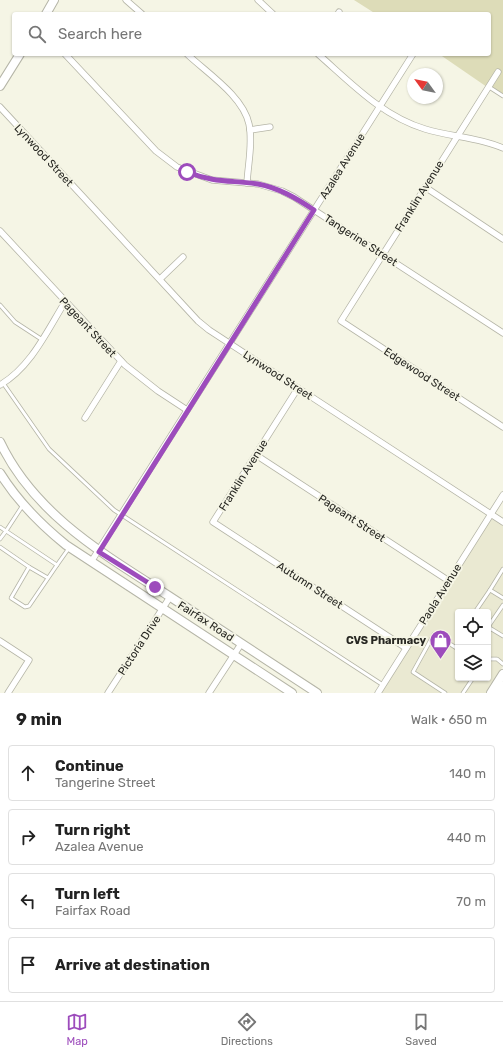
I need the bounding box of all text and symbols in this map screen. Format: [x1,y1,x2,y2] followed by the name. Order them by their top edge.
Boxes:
[12,12,491,56] search box
[26,23,48,45] icon: search
[58,25,142,43] text: Search here
[407,68,443,104] north arrow
[12,122,76,190] street label: Lynwood Street
[317,131,368,201] street label: Azalea Avenue
[392,158,447,234] street label: Franklin Avenue
[178,163,196,181] route start
[322,212,400,269] street label: Tangerine Street
[57,295,119,361] street label: Pageant Street
[381,345,463,404] street label: Edgewood Street
[241,348,315,403] street label: Lynwood Street
[216,437,271,513] street label: Franklin Avenue
[316,492,388,545] street label: Pageant Street
[274,559,346,612] street label: Autumn Street
[417,562,464,627] street label: Paola Avenue
[146,578,164,596] route end
[175,599,236,644] street label: Fairfax Road
[455,609,491,681] map controls
[455,609,491,645] button: locate
[115,613,164,678] street label: Pictoria Drive
[428,627,454,660] shop icon: CVS Pharmacy
[346,634,426,647] place label: CVS Pharmacy
[455,645,491,681] button: layers
[16,709,62,729] text: 9 min
[411,712,487,727] text: Walk · 650 m
[55,757,124,775] text: Continue
[17,762,39,784] icon: ahead
[449,766,486,781] text: 140 m
[55,775,155,790] text: Tangerine Street
[55,821,130,839] text: Turn right
[17,826,39,848] icon: right
[447,830,486,845] text: 440 m
[55,839,144,854] text: Azalea Avenue
[55,885,120,903] text: Turn left
[17,890,39,912] icon: left
[456,894,486,909] text: 70 m
[55,903,131,918] text: Fairfax Road
[17,954,39,976] icon: arrive
[55,956,210,974] text: Arrive at destination
[66,1011,88,1048] tab: Map
[221,1011,273,1048] tab: Directions
[405,1011,437,1048] tab: Saved

